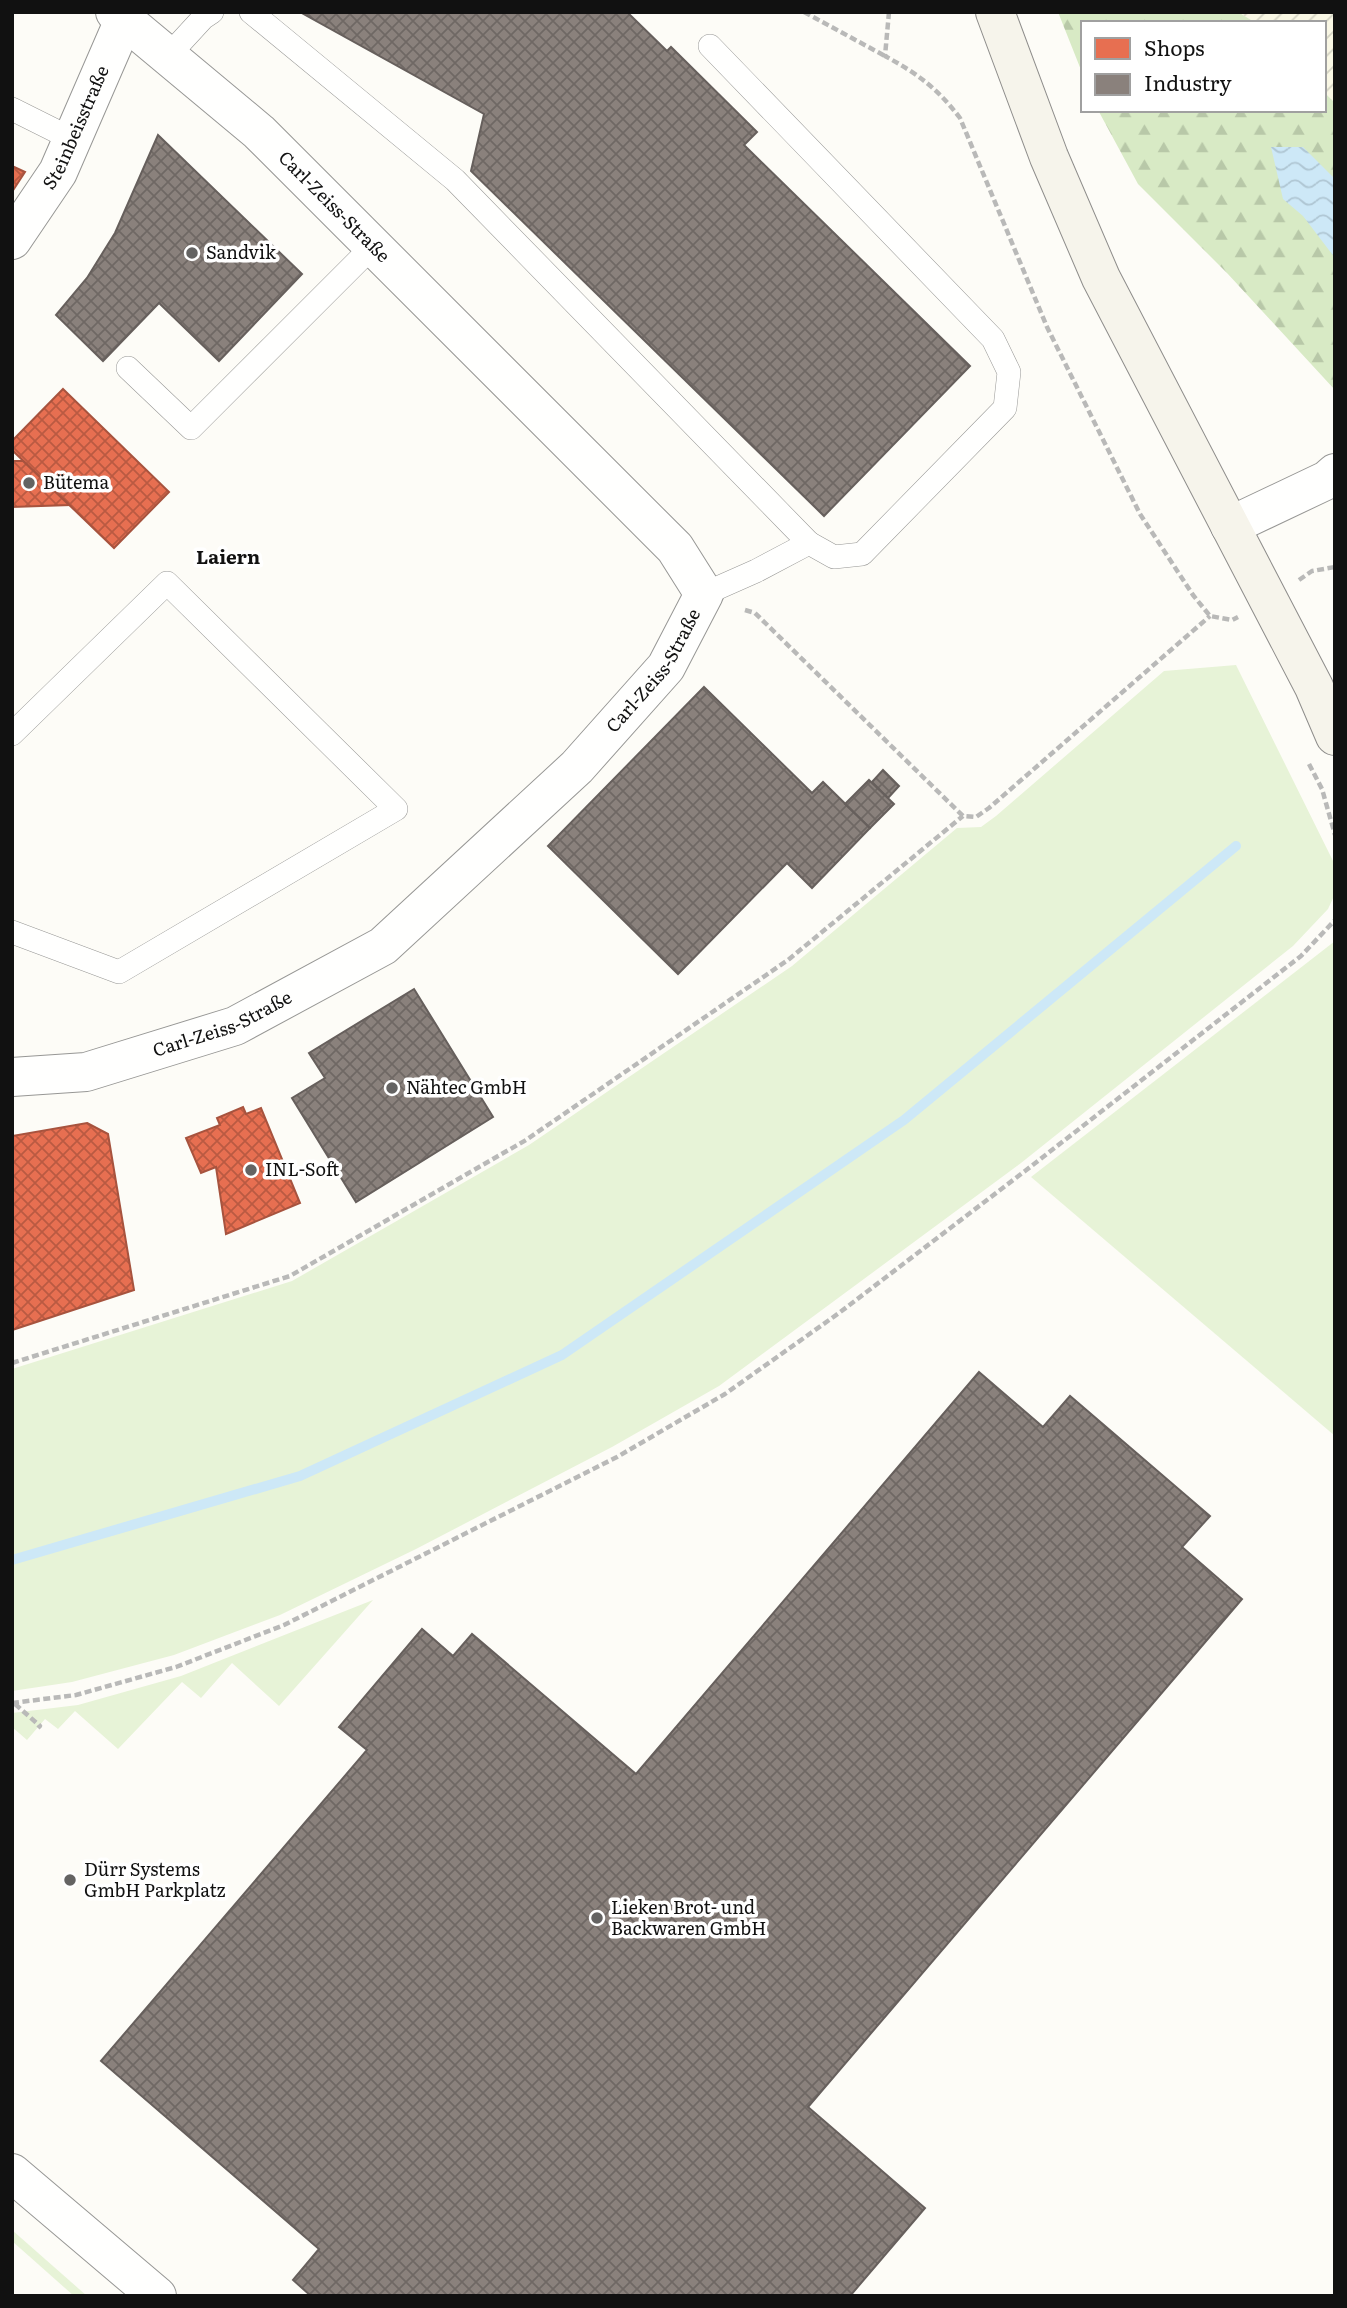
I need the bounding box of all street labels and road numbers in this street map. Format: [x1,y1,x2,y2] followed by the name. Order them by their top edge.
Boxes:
[35,61,115,194] street label: Steinbeisstraße
[273,144,397,268] street label: Carl-Zeiss-Straße
[599,603,706,738] street label: Carl-Zeiss-Straße
[149,983,296,1063] street label: Carl-Zeiss-Straße

